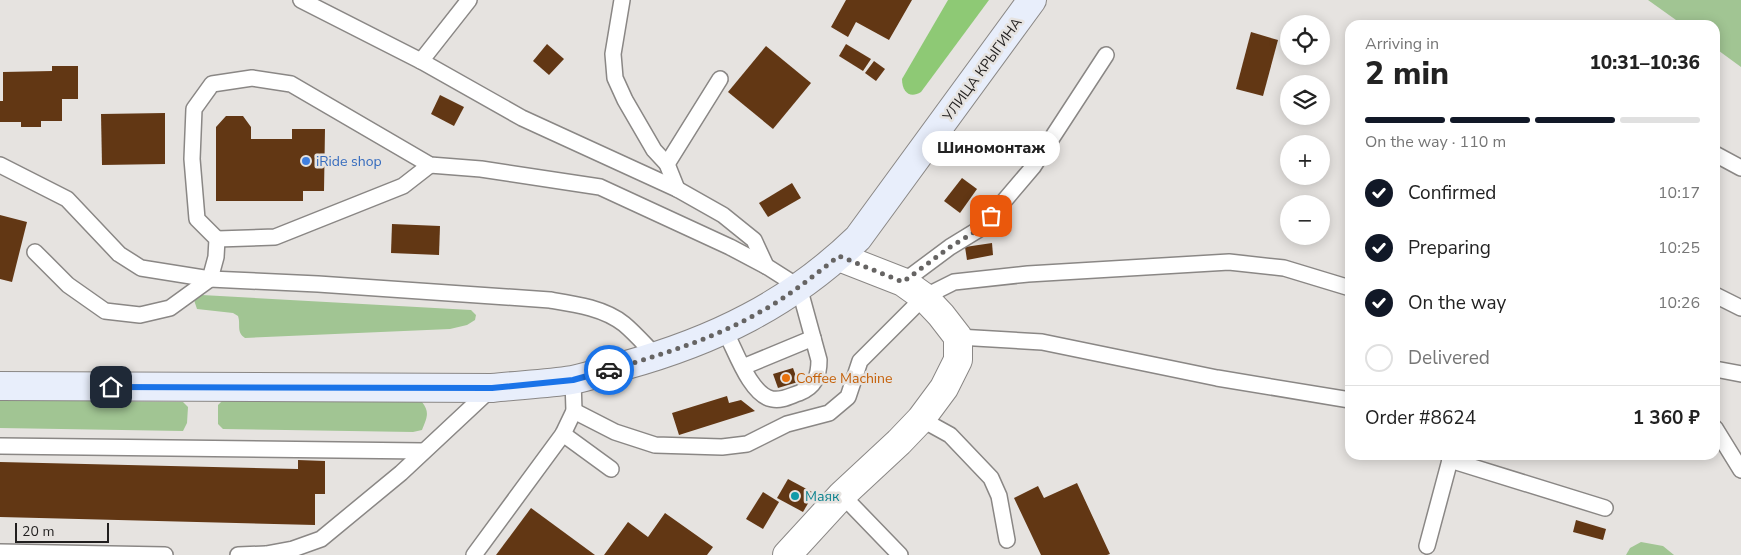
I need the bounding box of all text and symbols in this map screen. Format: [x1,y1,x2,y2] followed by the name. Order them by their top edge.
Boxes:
[938,14,1026,126] street label: УЛИЦА КРЫГИНА
[1280,15,1330,245] map controls
[1280,15,1330,65] button: locate
[1365,33,1439,55] text: Arriving in
[1589,50,1700,76] text: 10:31–10:36
[1365,52,1449,95] text: 2 min
[1280,75,1330,125] button: layers
[922,131,1060,166] callout: Шиномонтаж
[1365,131,1506,153] text: On the way · 110 m
[1280,135,1330,185] button: +
[937,137,1045,159] text: Шиномонтаж
[316,152,382,171] place label: iRide shop
[300,155,312,167] marker: iRide shop
[1365,179,1393,207] icon: check
[1408,180,1496,206] text: Confirmed
[1658,182,1700,204] text: 10:17
[970,195,1012,237] pin
[1280,195,1330,245] button: −
[977,202,1005,230] icon: bag
[1365,234,1393,262] icon: check
[1408,235,1491,261] text: Preparing
[1658,237,1700,259] text: 10:25
[1365,289,1393,317] icon: check
[1408,290,1506,316] text: On the way
[1658,292,1700,314] text: 10:26
[584,345,634,395] courier
[1408,345,1490,371] text: Delivered
[595,356,623,384] icon: car
[90,366,132,408] pin
[796,369,893,388] place label: Coffee Machine
[780,372,792,384] marker: Coffee Machine
[97,373,125,401] icon: home
[1365,405,1476,431] text: Order #8624
[1633,405,1700,431] text: 1 360 ₽
[805,487,840,506] place label: Маяк
[789,490,801,502] marker: Маяк
[15,520,109,543] scale bar
[22,522,54,541] text: 20 m

